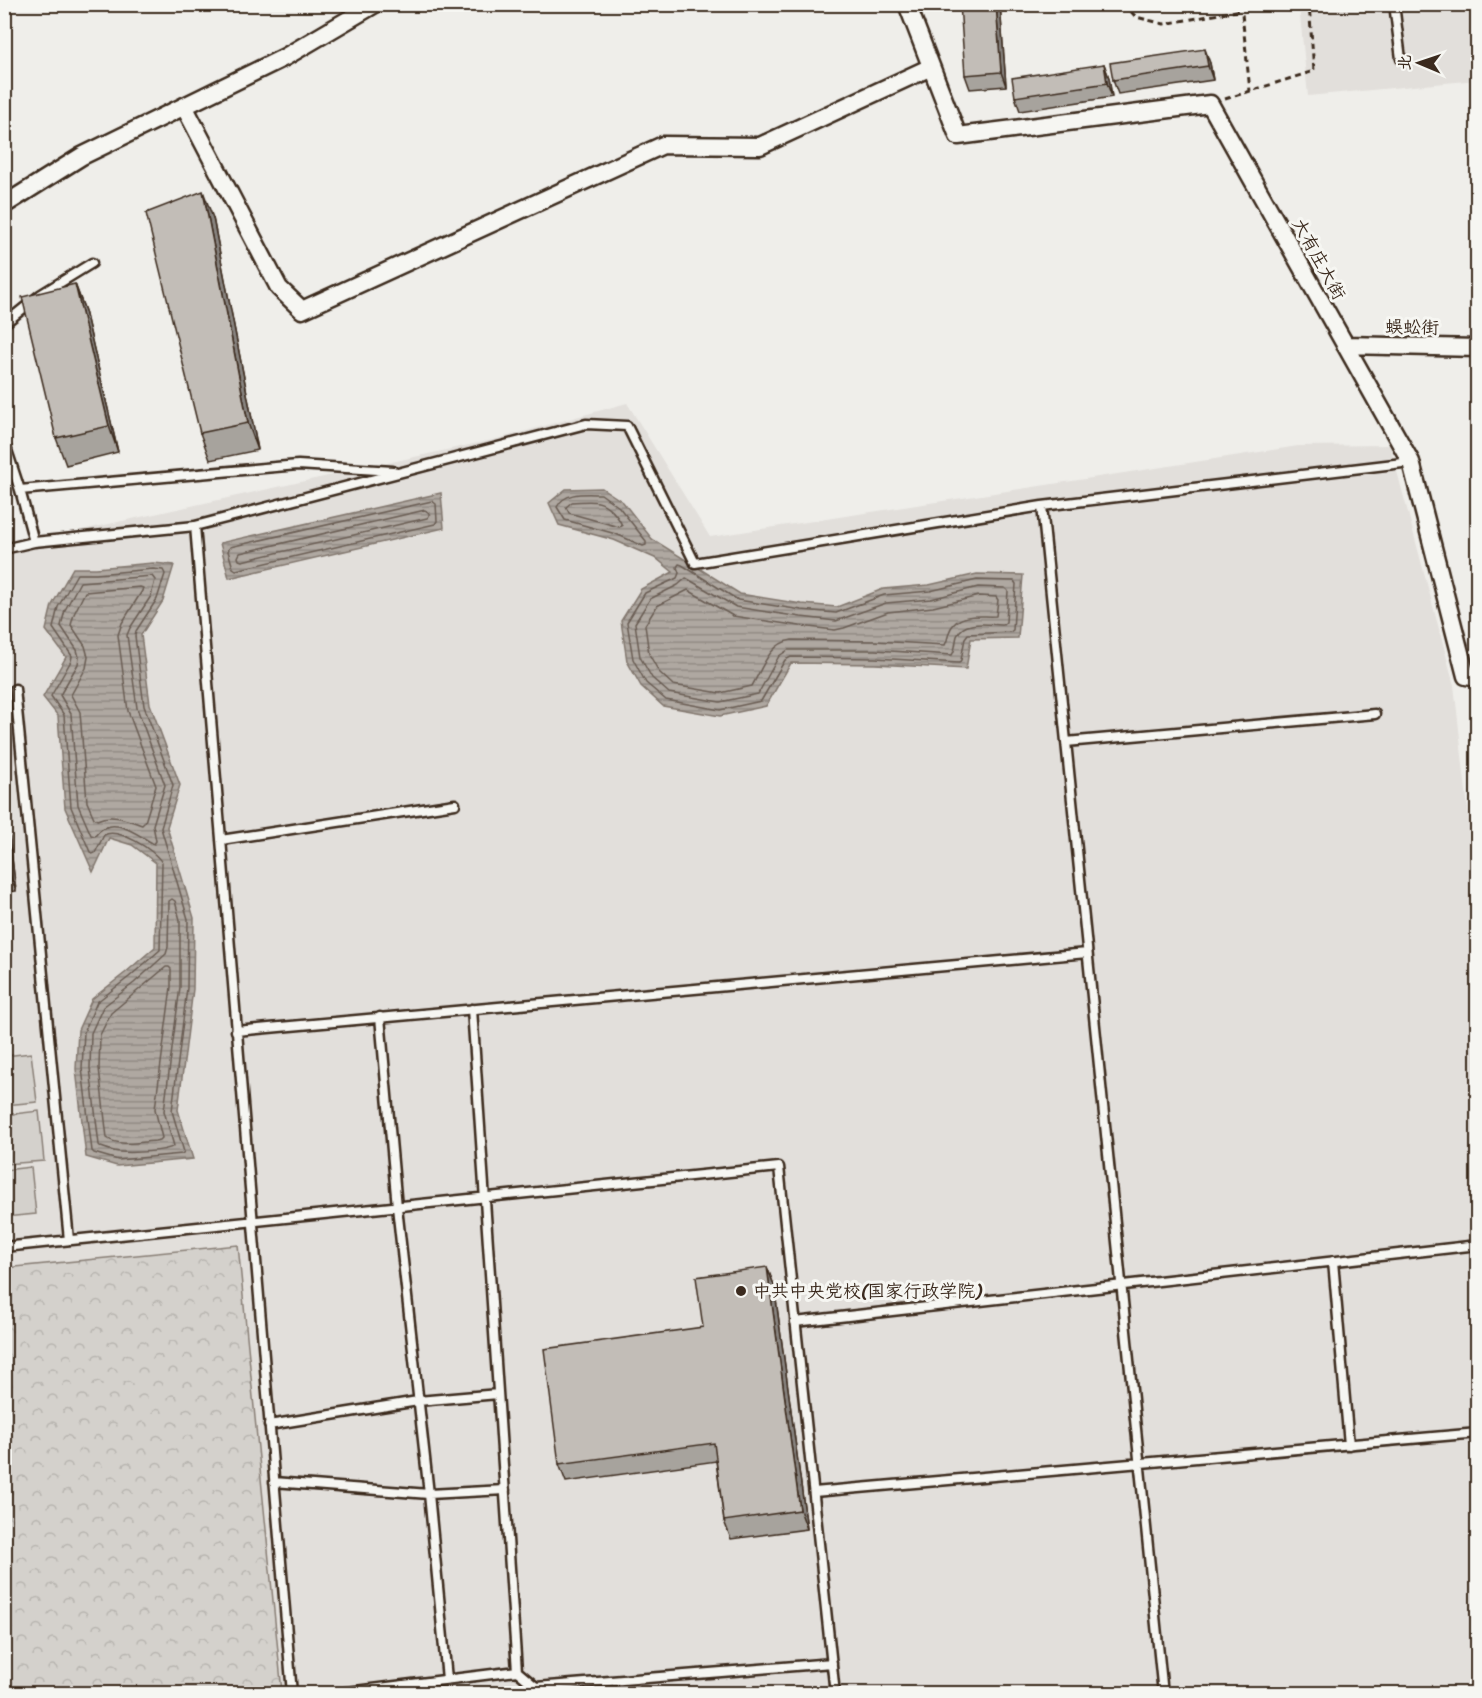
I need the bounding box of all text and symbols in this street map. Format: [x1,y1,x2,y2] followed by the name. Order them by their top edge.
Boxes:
[1389,33,1449,93] north arrow
[1390,54,1419,71] text: 北
[1283,212,1355,306] street label: 大有庄大街
[1385,311,1439,343] street label: 蜈蚣街
[753,1275,983,1307] place label: 中共中央党校(国家行政学院)
[734,1284,748,1298] marker: 中共中央党校(国家行政学院)

